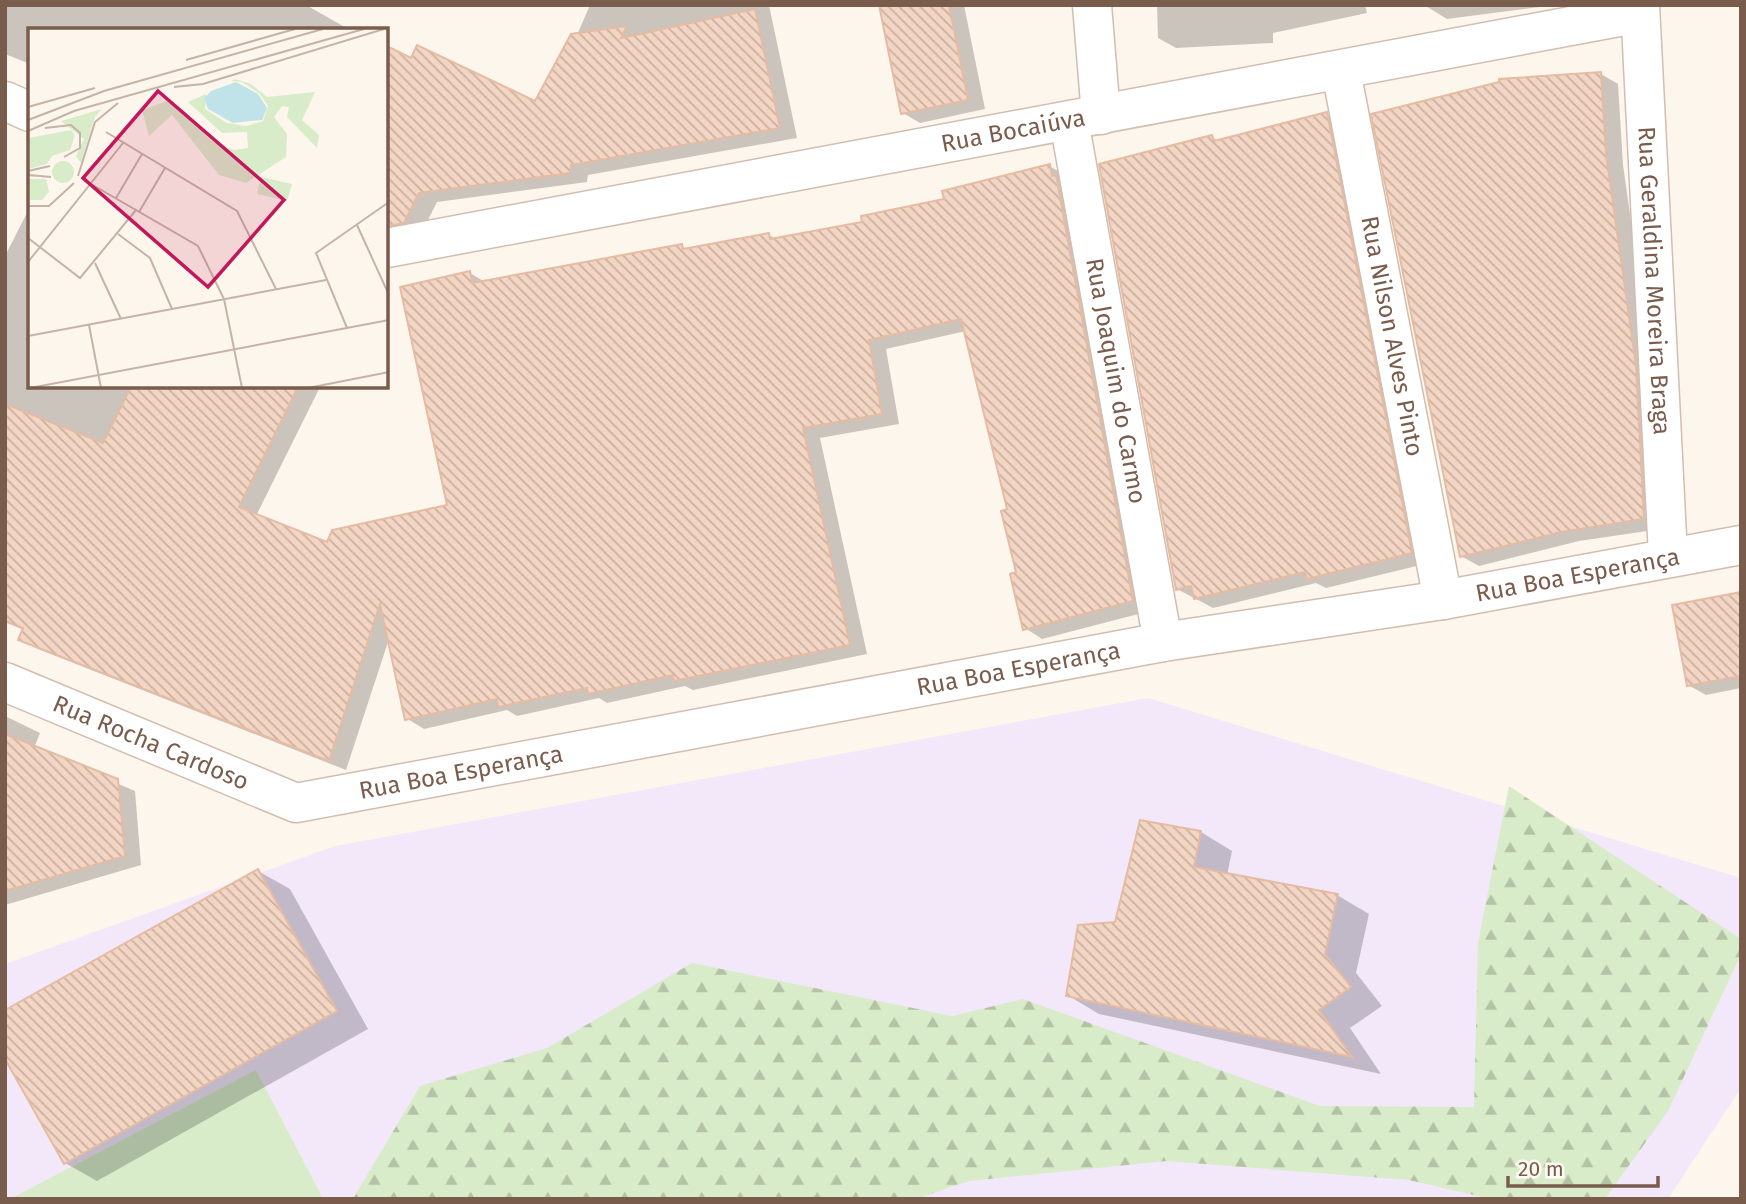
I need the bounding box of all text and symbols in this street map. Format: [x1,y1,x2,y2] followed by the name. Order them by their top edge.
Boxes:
[28,28,388,388] inset map
[939,103,1087,158] street label: Rua Bocaiúva
[1632,126,1676,436] street label: Rua Geraldina Moreira Braga
[1355,214,1429,459] street label: Rua Nilson Alves Pinto
[1080,256,1152,506] street label: Rua Joaquim do Carmo
[1473,543,1682,608] street label: Rua Boa Esperança
[914,636,1123,701] street label: Rua Boa Esperança
[49,689,253,796] street label: Rua Rocha Cardoso
[357,740,565,805] street label: Rua Boa Esperança
[1508,1144,1658,1188] scale bar
[1518,1156,1564,1182] text: 20 m

